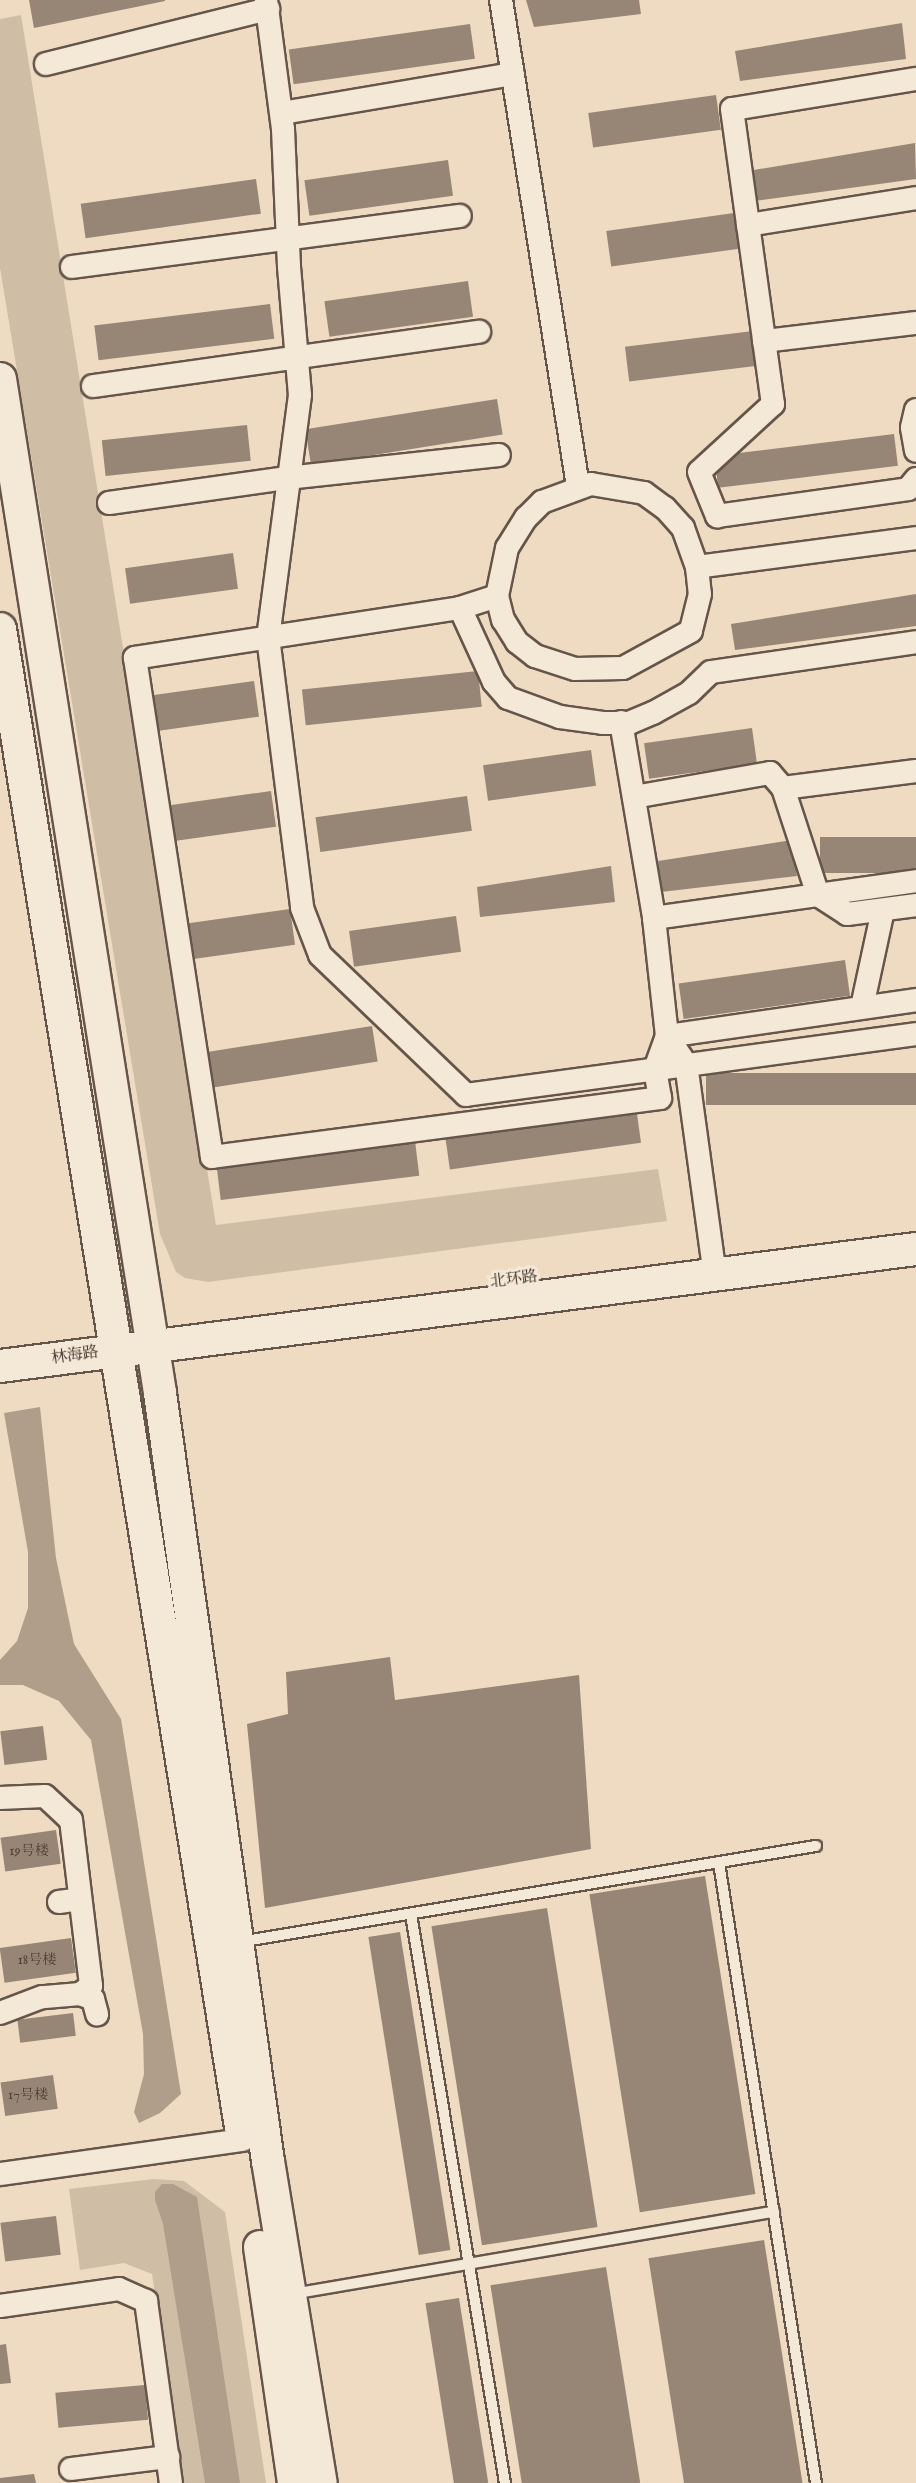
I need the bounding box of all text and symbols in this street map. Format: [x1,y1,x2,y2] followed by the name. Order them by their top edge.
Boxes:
[489,1268,539,1292] street label: 北环路
[50,1343,100,1369] street label: 林海路
[9,1843,49,1859] house number: 19号楼
[18,1952,56,1968] house number: 18号楼
[8,2087,48,2103] house number: 17号楼

